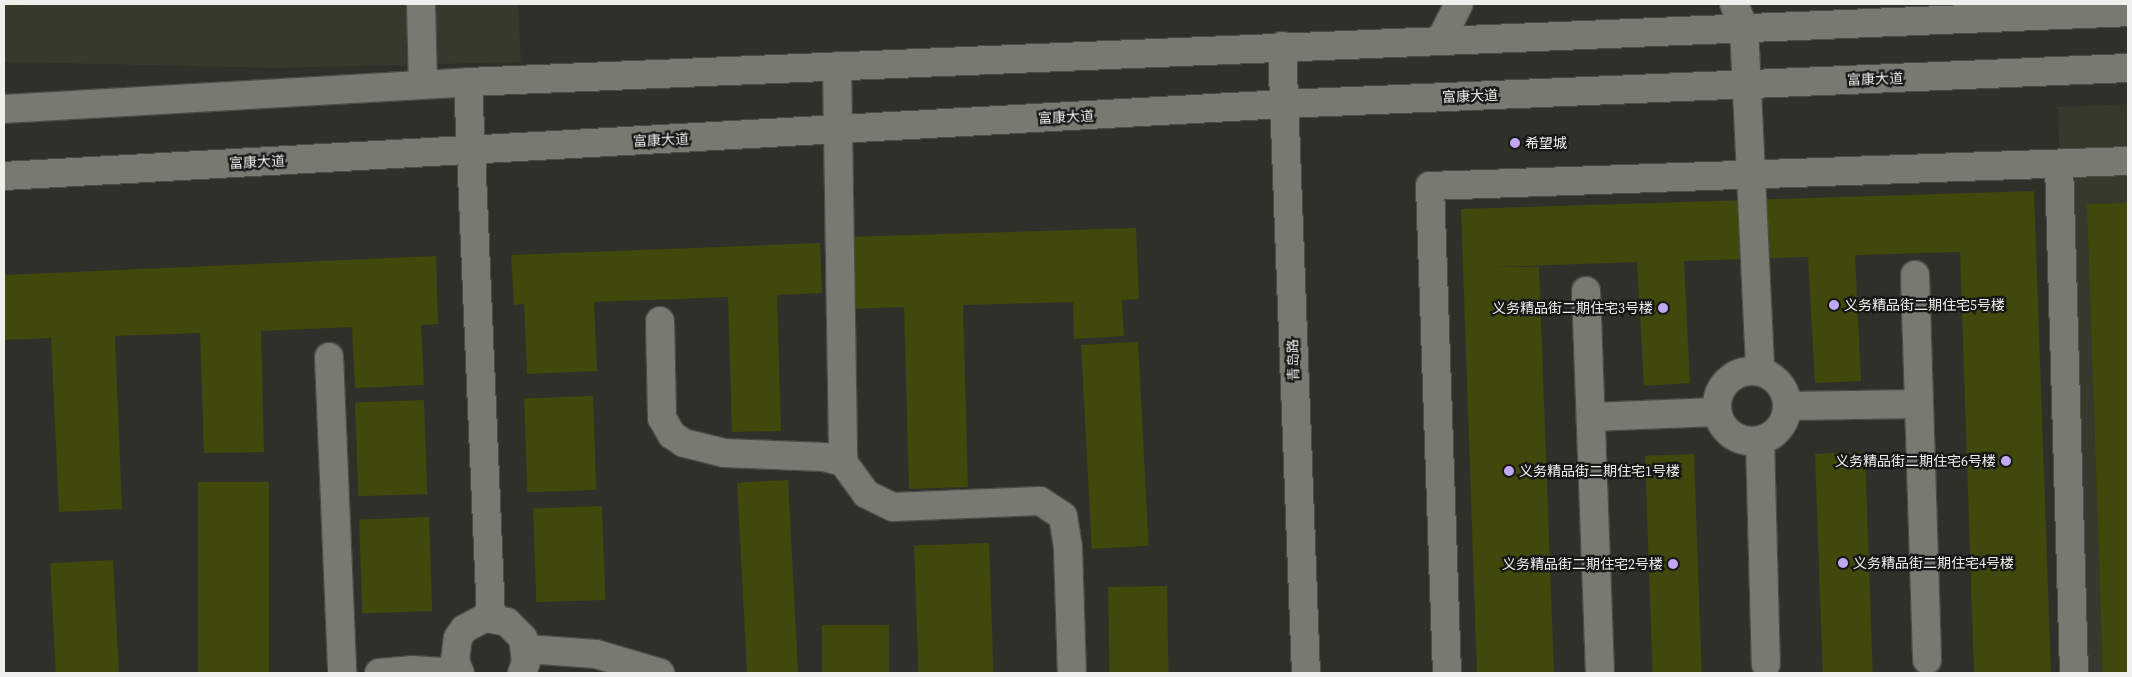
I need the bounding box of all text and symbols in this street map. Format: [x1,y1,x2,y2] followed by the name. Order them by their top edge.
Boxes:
[1847,70,1903,88] street label: 富康大道
[1442,87,1498,105] street label: 富康大道
[1038,107,1094,127] street label: 富康大道
[633,130,689,150] street label: 富康大道
[1525,135,1567,151] place label: 希望城
[1509,137,1521,149] marker: 希望城
[229,152,285,172] street label: 富康大道
[1844,297,2005,313] place label: 义务精品街二期住宅5号楼
[1828,299,1840,311] marker: 义务精品街二期住宅5号楼
[1492,300,1653,316] place label: 义务精品街二期住宅3号楼
[1657,302,1669,314] marker: 义务精品街二期住宅3号楼
[1284,339,1302,381] street label: 青岛路
[1835,453,1996,469] place label: 义务精品街二期住宅6号楼
[2000,455,2012,467] marker: 义务精品街二期住宅6号楼
[1519,463,1680,479] place label: 义务精品街二期住宅1号楼
[1503,465,1515,477] marker: 义务精品街二期住宅1号楼
[1853,555,2014,571] place label: 义务精品街二期住宅4号楼
[1502,556,1663,572] place label: 义务精品街二期住宅2号楼
[1837,557,1849,569] marker: 义务精品街二期住宅4号楼
[1667,558,1679,570] marker: 义务精品街二期住宅2号楼

